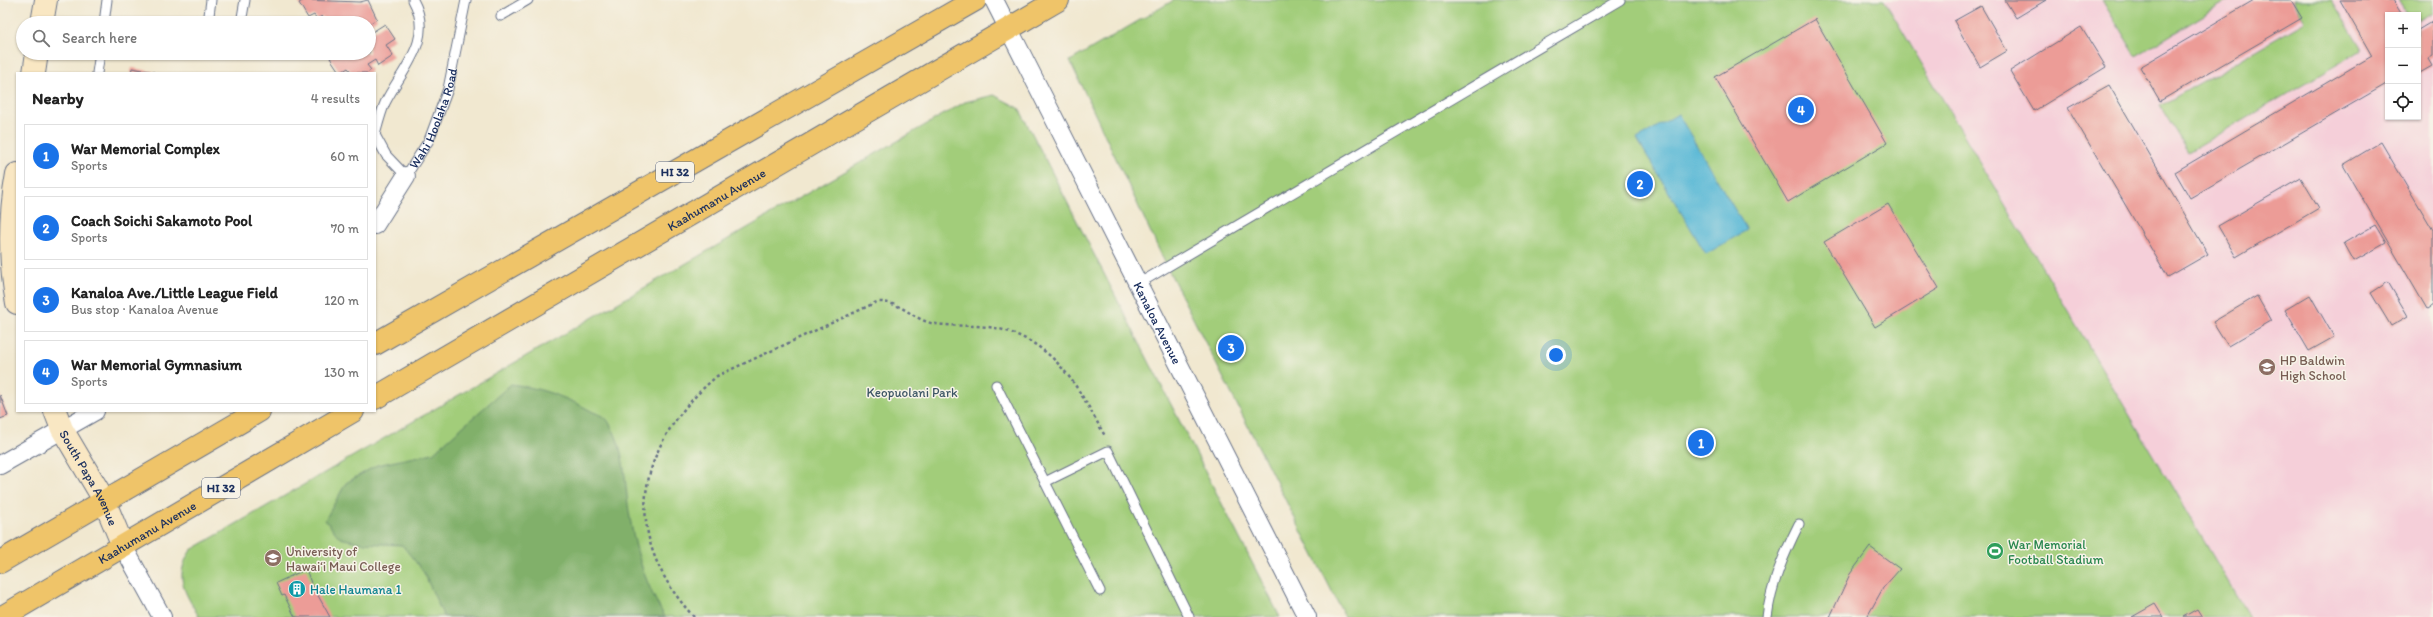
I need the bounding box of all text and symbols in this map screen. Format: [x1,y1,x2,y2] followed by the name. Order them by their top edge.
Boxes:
[2385,12,2421,120] map controls
[2385,12,2421,48] button: +
[16,16,376,60] search box
[30,27,52,49] icon: search
[62,29,137,47] text: Search here
[2385,48,2421,84] button: −
[406,67,460,171] street label: Wahi Hoolaha Road
[2385,84,2421,120] button: locate
[32,88,84,108] text: Nearby
[311,91,360,106] text: 4 results
[1788,95,1814,125] pin: 4
[71,140,220,158] text: War Memorial Complex
[43,149,49,164] text: 1
[330,149,359,164] text: 60 m
[71,158,107,173] text: Sports
[656,162,694,182] road number: HI 32
[665,165,768,234] street label: Kaahumanu Avenue
[1627,169,1653,199] pin: 2
[71,212,252,230] text: Coach Soichi Sakamoto Pool
[43,221,49,236] text: 2
[331,221,359,236] text: 70 m
[71,230,107,245] text: Sports
[1130,279,1184,367] street label: Kanaloa Avenue
[71,284,278,302] text: Kanaloa Ave./Little League Field
[42,293,50,308] text: 3
[324,293,359,308] text: 120 m
[71,302,219,317] text: Bus stop · Kanaloa Avenue
[1218,333,1244,363] pin: 3
[1546,345,1566,365] your location
[2280,353,2346,383] place label: HP Baldwin High School
[71,356,242,374] text: War Memorial Gymnasium
[2257,357,2277,377] school or university icon: HP Baldwin High School
[42,365,50,380] text: 4
[324,365,359,380] text: 130 m
[71,374,107,389] text: Sports
[866,385,958,400] park label: Keopuolani Park
[56,427,121,528] street label: South Papa Avenue
[1688,428,1714,458] pin: 1
[202,478,240,498] road number: HI 32
[95,498,199,567] street label: Kaahumanu Avenue
[2008,537,2104,567] place label: War Memorial Football Stadium
[1985,541,2005,561] sports icon: War Memorial Football Stadium
[286,544,401,574] place label: University of Hawai‘i Maui College
[263,548,283,568] school or university icon: University of Hawai‘i Maui College
[287,579,307,599] building icon: Hale Haumana 1
[310,582,401,597] place label: Hale Haumana 1

